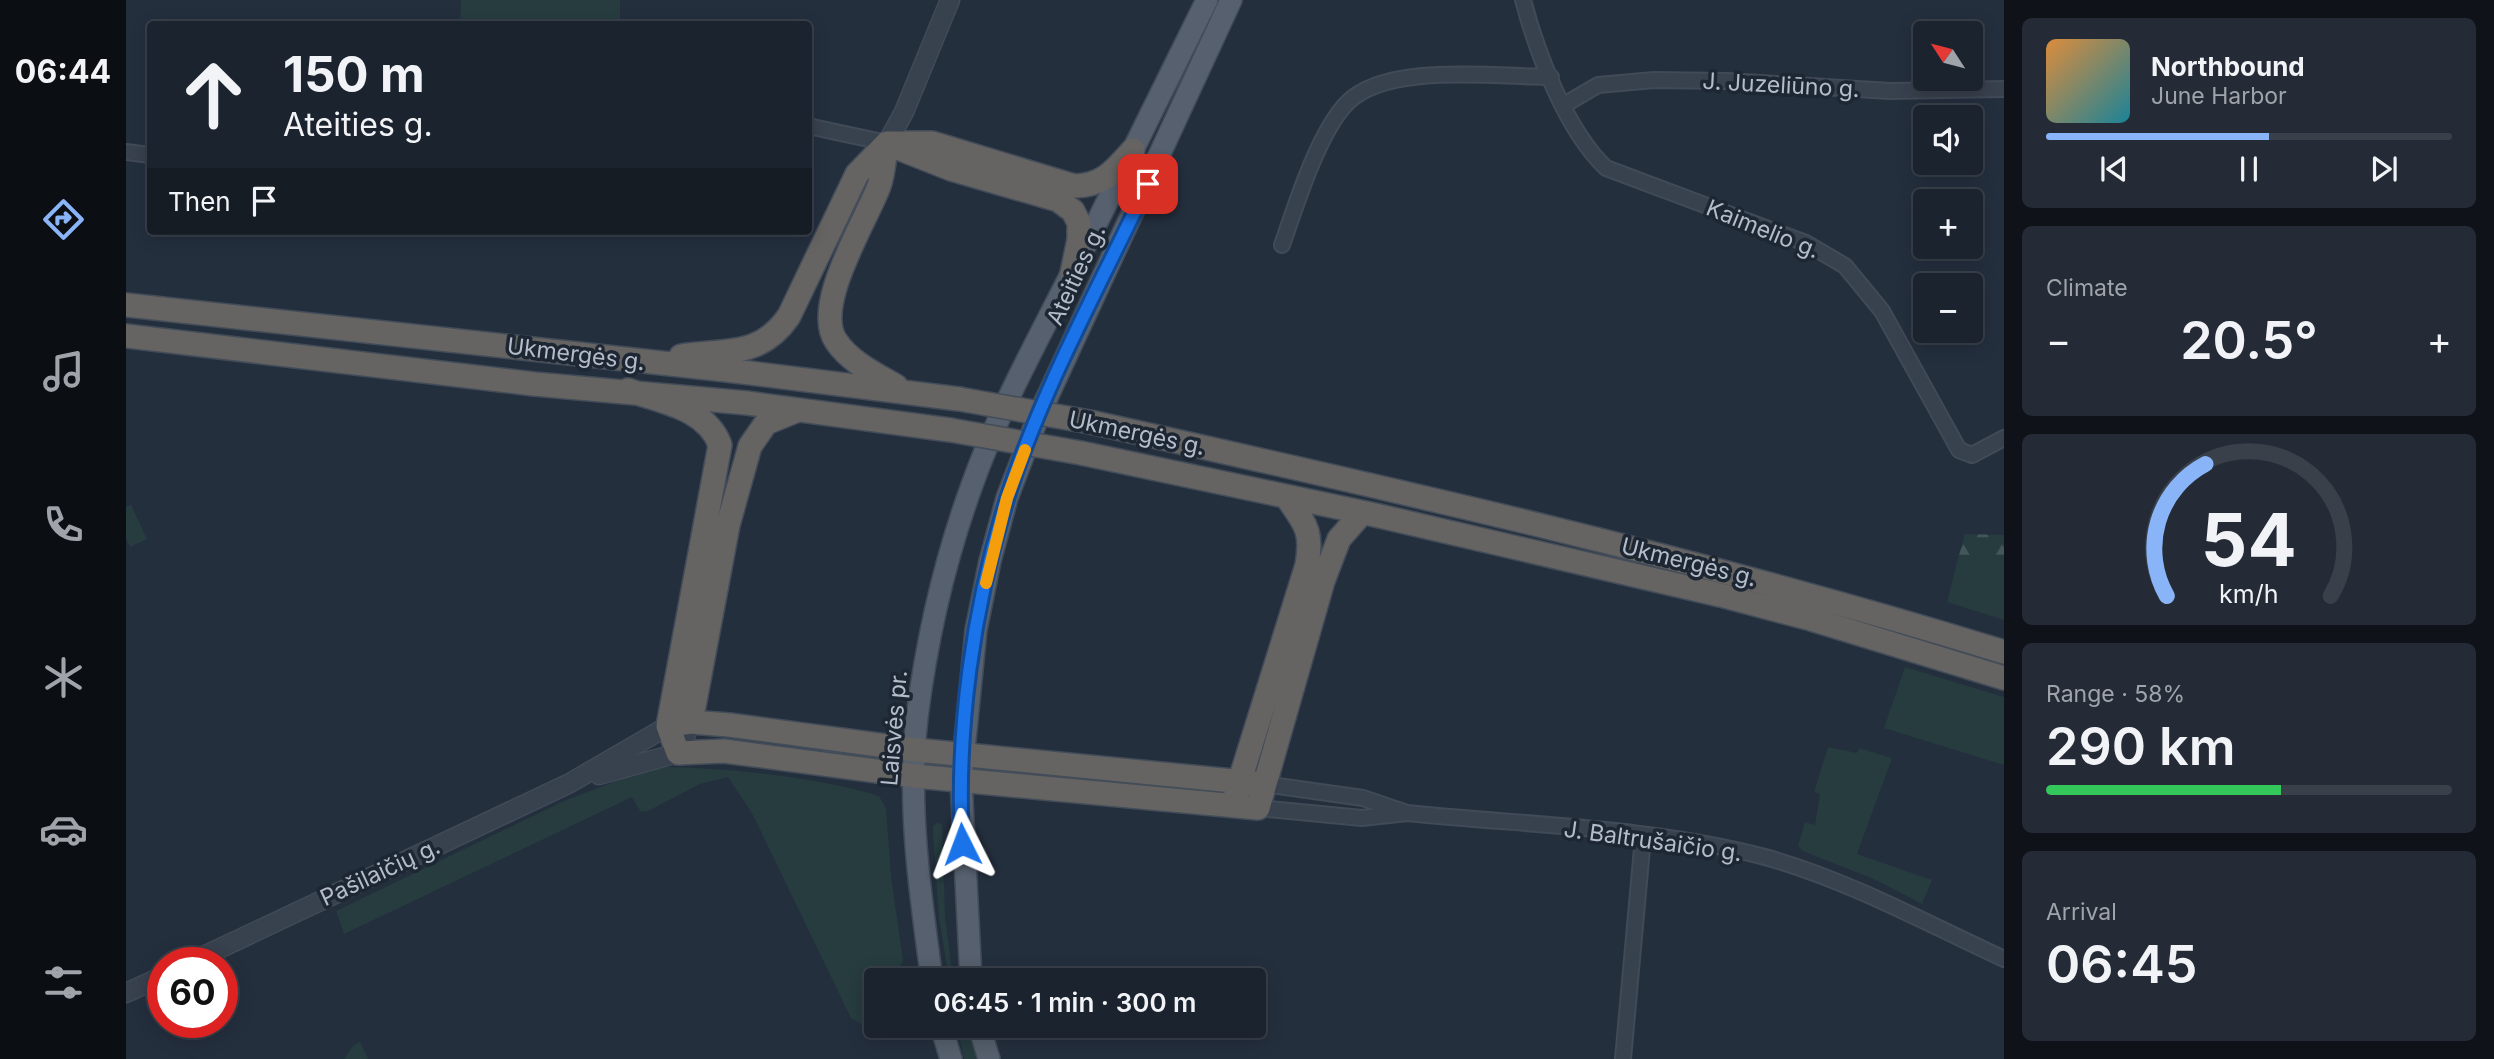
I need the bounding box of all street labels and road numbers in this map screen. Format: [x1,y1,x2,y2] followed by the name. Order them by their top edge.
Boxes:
[1702,67,1860,103] street label: J. Juzeliūno g.
[1702,194,1824,264] street label: Kaimelio g.
[1041,220,1111,330] street label: Ateities g.
[506,332,646,376] street label: Ukmergės g.
[1066,405,1208,461] street label: Ukmergės g.
[1618,532,1760,592] street label: Ukmergės g.
[875,669,913,787] street label: Laisvės pr.
[1562,815,1744,867] street label: J. Baltrušaičio g.
[316,832,444,912] street label: Pašilaičių g.

